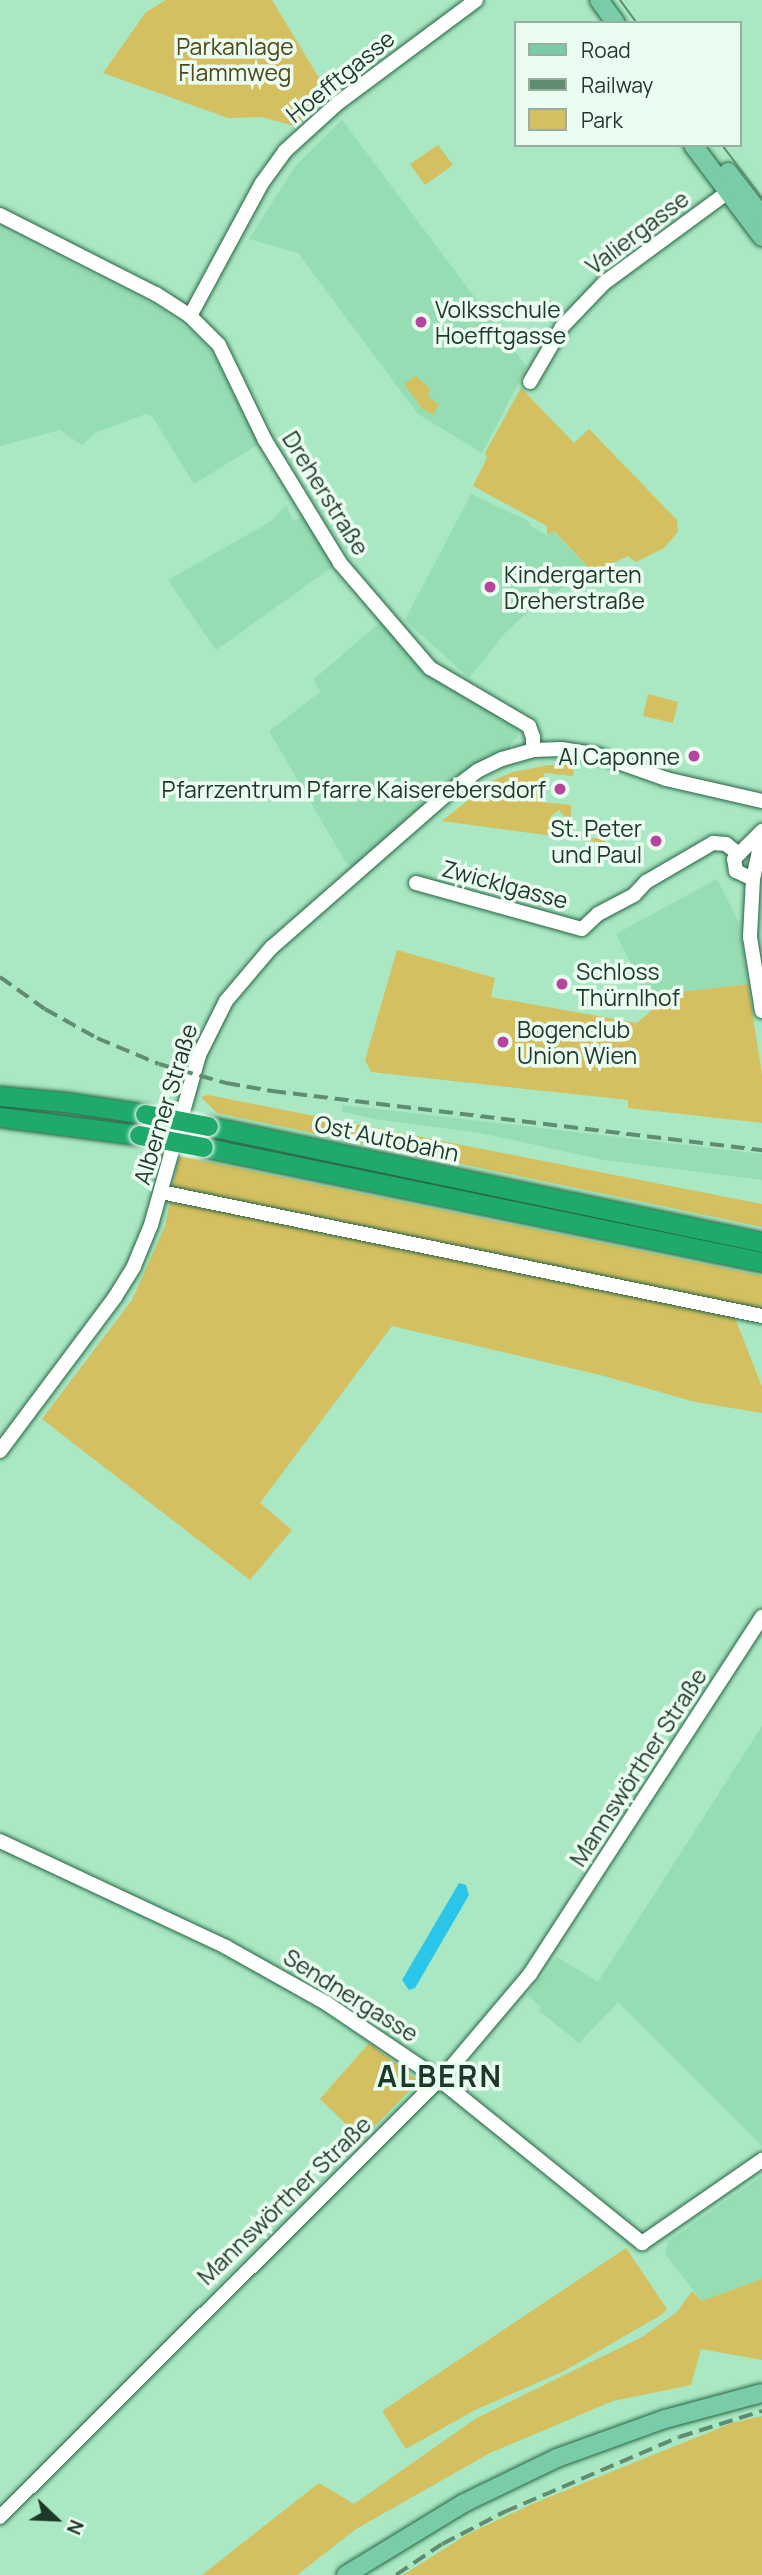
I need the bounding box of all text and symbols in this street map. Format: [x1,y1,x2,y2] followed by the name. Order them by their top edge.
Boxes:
[514,21,741,147] legend
[280,24,400,128] street label: Hoefftgasse
[176,32,294,86] park label: Parkanlage Flammweg
[581,36,631,64] text: Road
[581,71,653,99] text: Railway
[581,106,623,134] text: Park
[580,184,694,280] street label: Valiergasse
[435,295,566,349] place label: Volksschule Hoefftgasse
[413,314,429,330] marker: Volksschule Hoefftgasse
[277,426,375,560] street label: Dreherstraße
[504,560,645,614] place label: Kindergarten Dreherstraße
[482,579,498,595] marker: Kindergarten Dreherstraße
[558,742,680,770] place label: Al Caponne
[686,748,702,764] marker: Al Caponne
[161,775,546,803] place label: Pfarrzentrum Pfarre Kaiserebersdorf
[552,781,568,797] marker: Pfarrzentrum Pfarre Kaiserebersdorf
[550,814,642,868] place label: St. Peter und Paul
[648,833,664,849] marker: St. Peter und Paul
[439,854,571,914] street label: Zwicklgasse
[576,957,680,1011] place label: Schloss Thürnlhof
[554,976,570,992] marker: Schloss Thürnlhof
[517,1015,637,1069] place label: Bogenclub Union Wien
[127,1020,203,1188] street label: Alberner Straße
[495,1034,511,1050] marker: Bogenclub Union Wien
[312,1109,462,1167] street label: Ost Autobahn
[564,1663,712,1871] street label: Mannswörther Straße
[279,1943,423,2047] street label: Sendnergasse
[378,2058,502,2094] district label: ALBERN
[191,2110,377,2290] street label: Mannswörther Straße
[21,2484,91,2554] north arrow
[61,2516,90,2539] text: N

